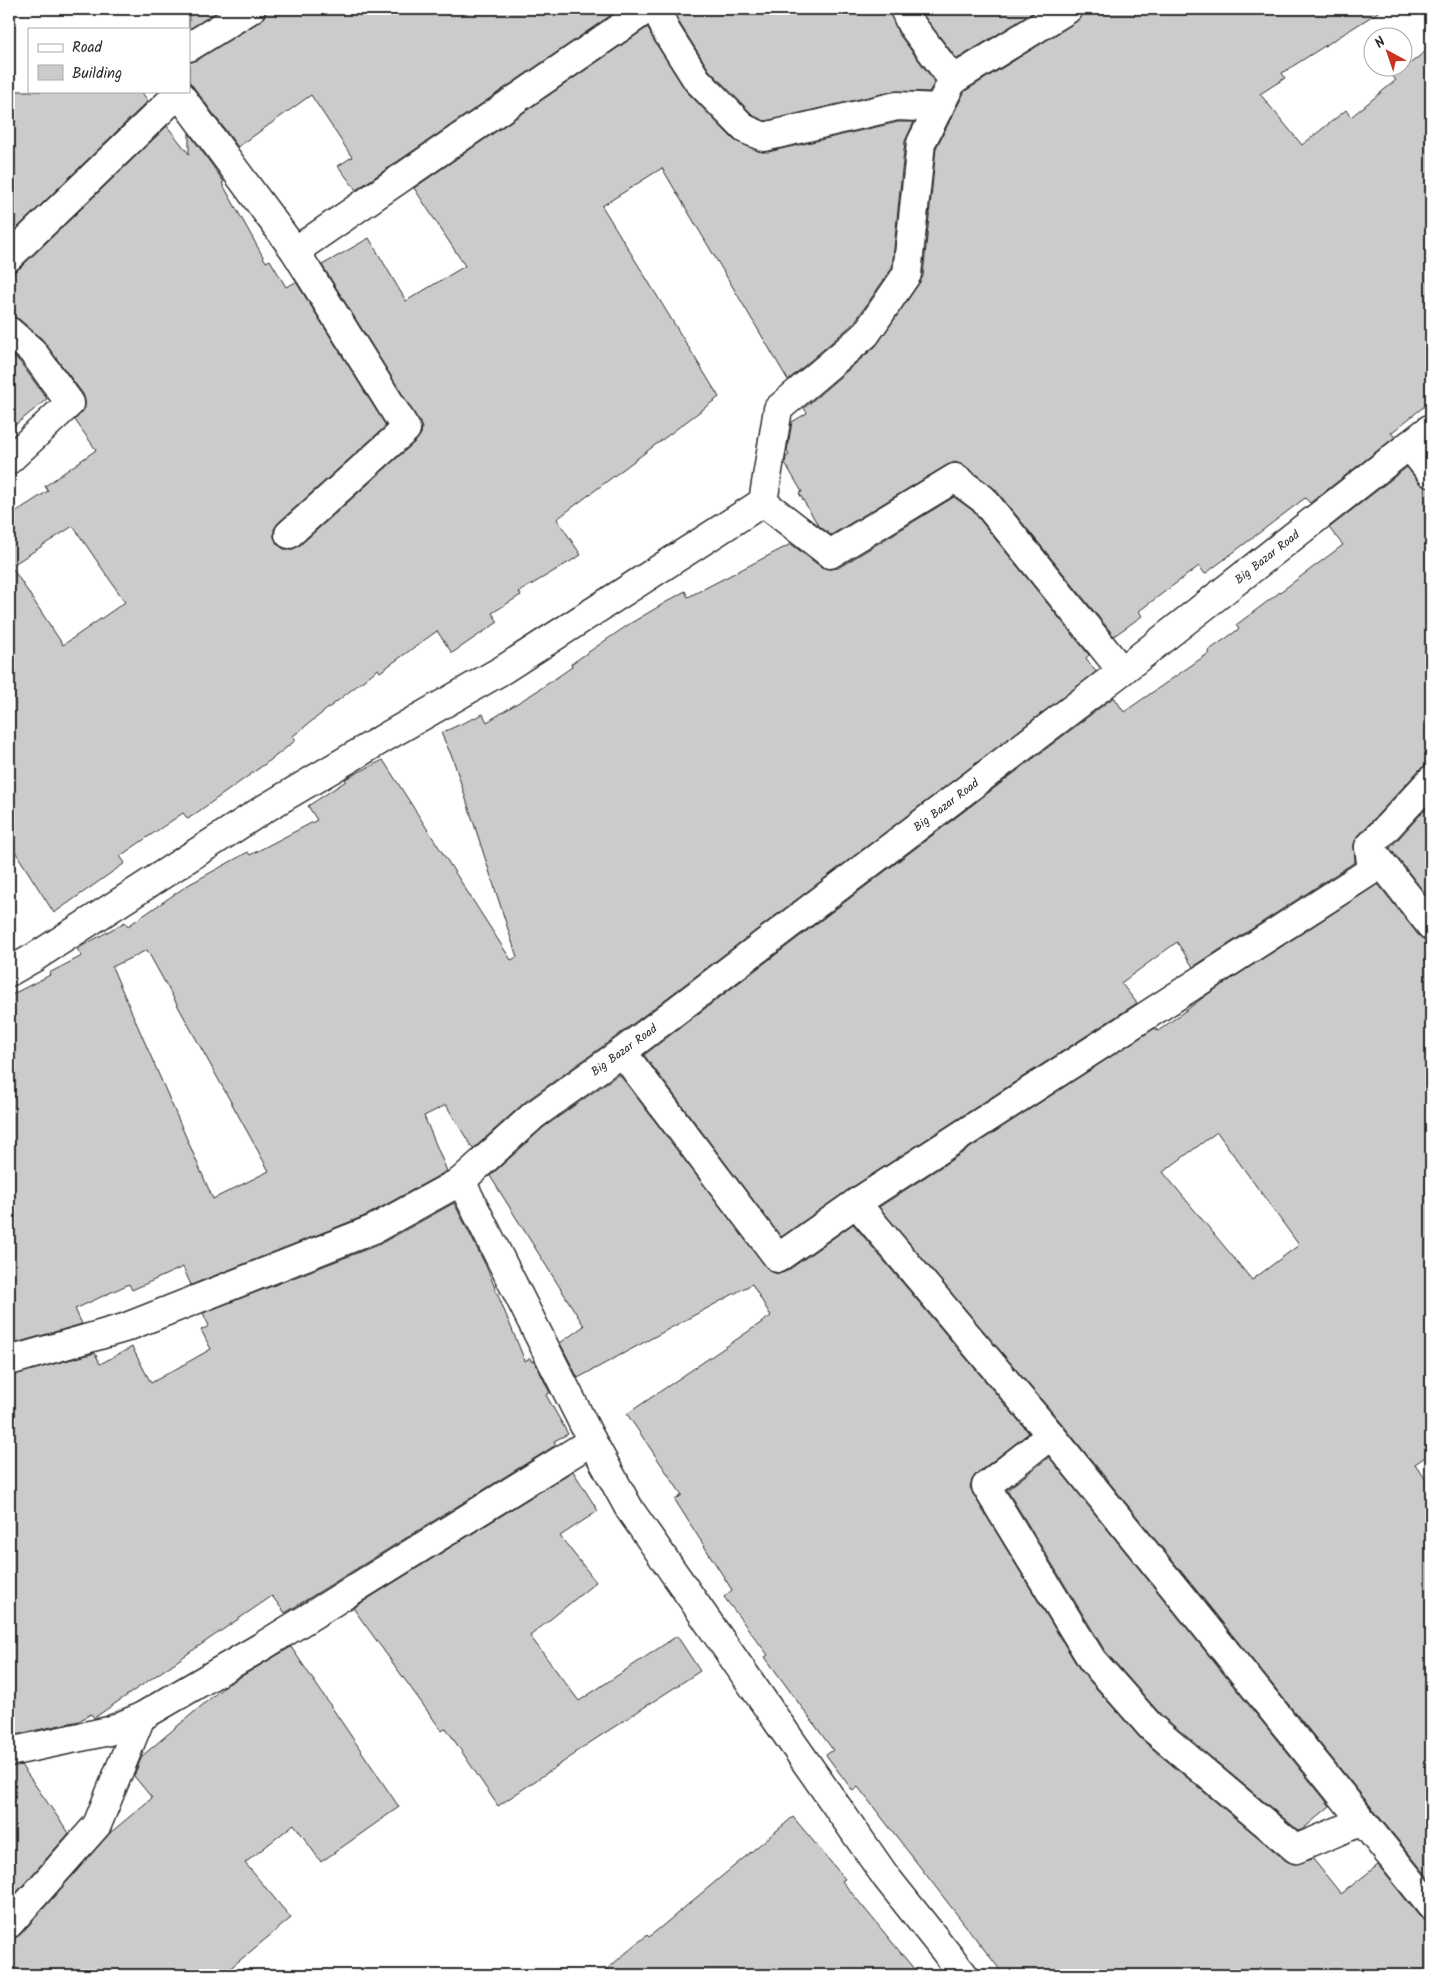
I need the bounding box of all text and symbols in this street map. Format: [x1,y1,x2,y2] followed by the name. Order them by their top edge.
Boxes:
[28,28,190,92] legend
[1362,28,1412,78] north arrow
[1370,31,1391,54] text: N
[72,36,103,60] text: Road
[72,62,122,86] text: Building
[1231,525,1305,589] street label: Big Bazar Road
[909,774,984,836] street label: Big Bazar Road
[587,1019,662,1081] street label: Big Bazar Road

